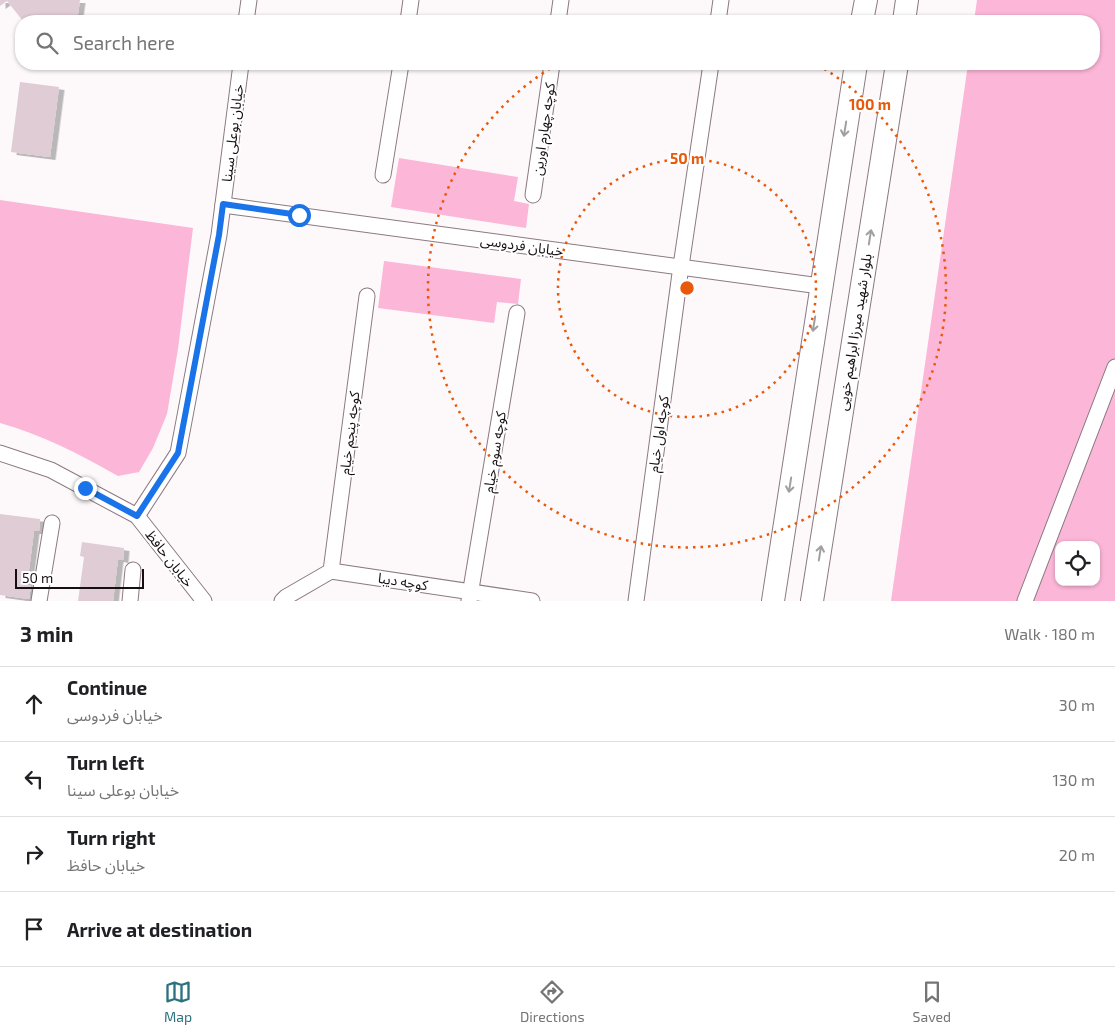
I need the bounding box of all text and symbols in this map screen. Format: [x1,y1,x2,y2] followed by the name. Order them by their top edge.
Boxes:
[15,15,1100,70] search box
[33,29,61,57] icon: search
[73,31,175,54] text: Search here
[528,81,561,177] street label: کوچه چهارم اورین
[218,83,247,183] street label: خیابان بوعلی سینا
[849,95,891,113] text: 100 m
[840,121,850,137] one-way arrow
[670,149,704,167] text: 50 m
[288,204,311,227] route start
[865,229,875,245] one-way arrow
[479,231,565,260] street label: خیابان فردوسی
[833,252,878,412] street label: بلوار شهید میرزا ابراهیم خویی
[678,279,696,297] centre of rings
[809,316,819,332] one-way arrow
[335,390,366,476] street label: کوچه پنجم خیام
[644,394,675,474] street label: کوچه اول خیام
[479,410,512,494] street label: کوچه سوم خیام
[74,477,97,500] route end
[785,477,795,493] one-way arrow
[141,526,198,591] street label: خیابان حافظ
[1055,541,1100,586] map controls
[1055,541,1100,586] button: locate
[815,545,825,561] one-way arrow
[15,566,144,589] scale bar
[22,569,53,586] text: 50 m
[377,569,429,595] street label: کوچه دیبا
[20,621,73,646] text: 3 min
[1004,624,1095,643] text: Walk · 180 m
[67,676,147,699] text: Continue
[20,690,48,718] icon: ahead
[1059,695,1095,714] text: 30 m
[67,705,163,724] text: خیابان فردوسی
[67,751,144,774] text: Turn left
[20,765,48,793] icon: left
[1053,770,1095,789] text: 130 m
[67,780,179,799] text: خیابان بوعلی سینا
[67,826,155,849] text: Turn right
[20,840,48,868] icon: right
[1059,845,1095,864] text: 20 m
[67,855,145,874] text: خیابان حافظ
[20,915,48,943] icon: arrive
[67,918,252,941] text: Arrive at destination
[164,978,192,1025] tab: Map
[520,978,585,1025] tab: Directions
[913,978,951,1025] tab: Saved

